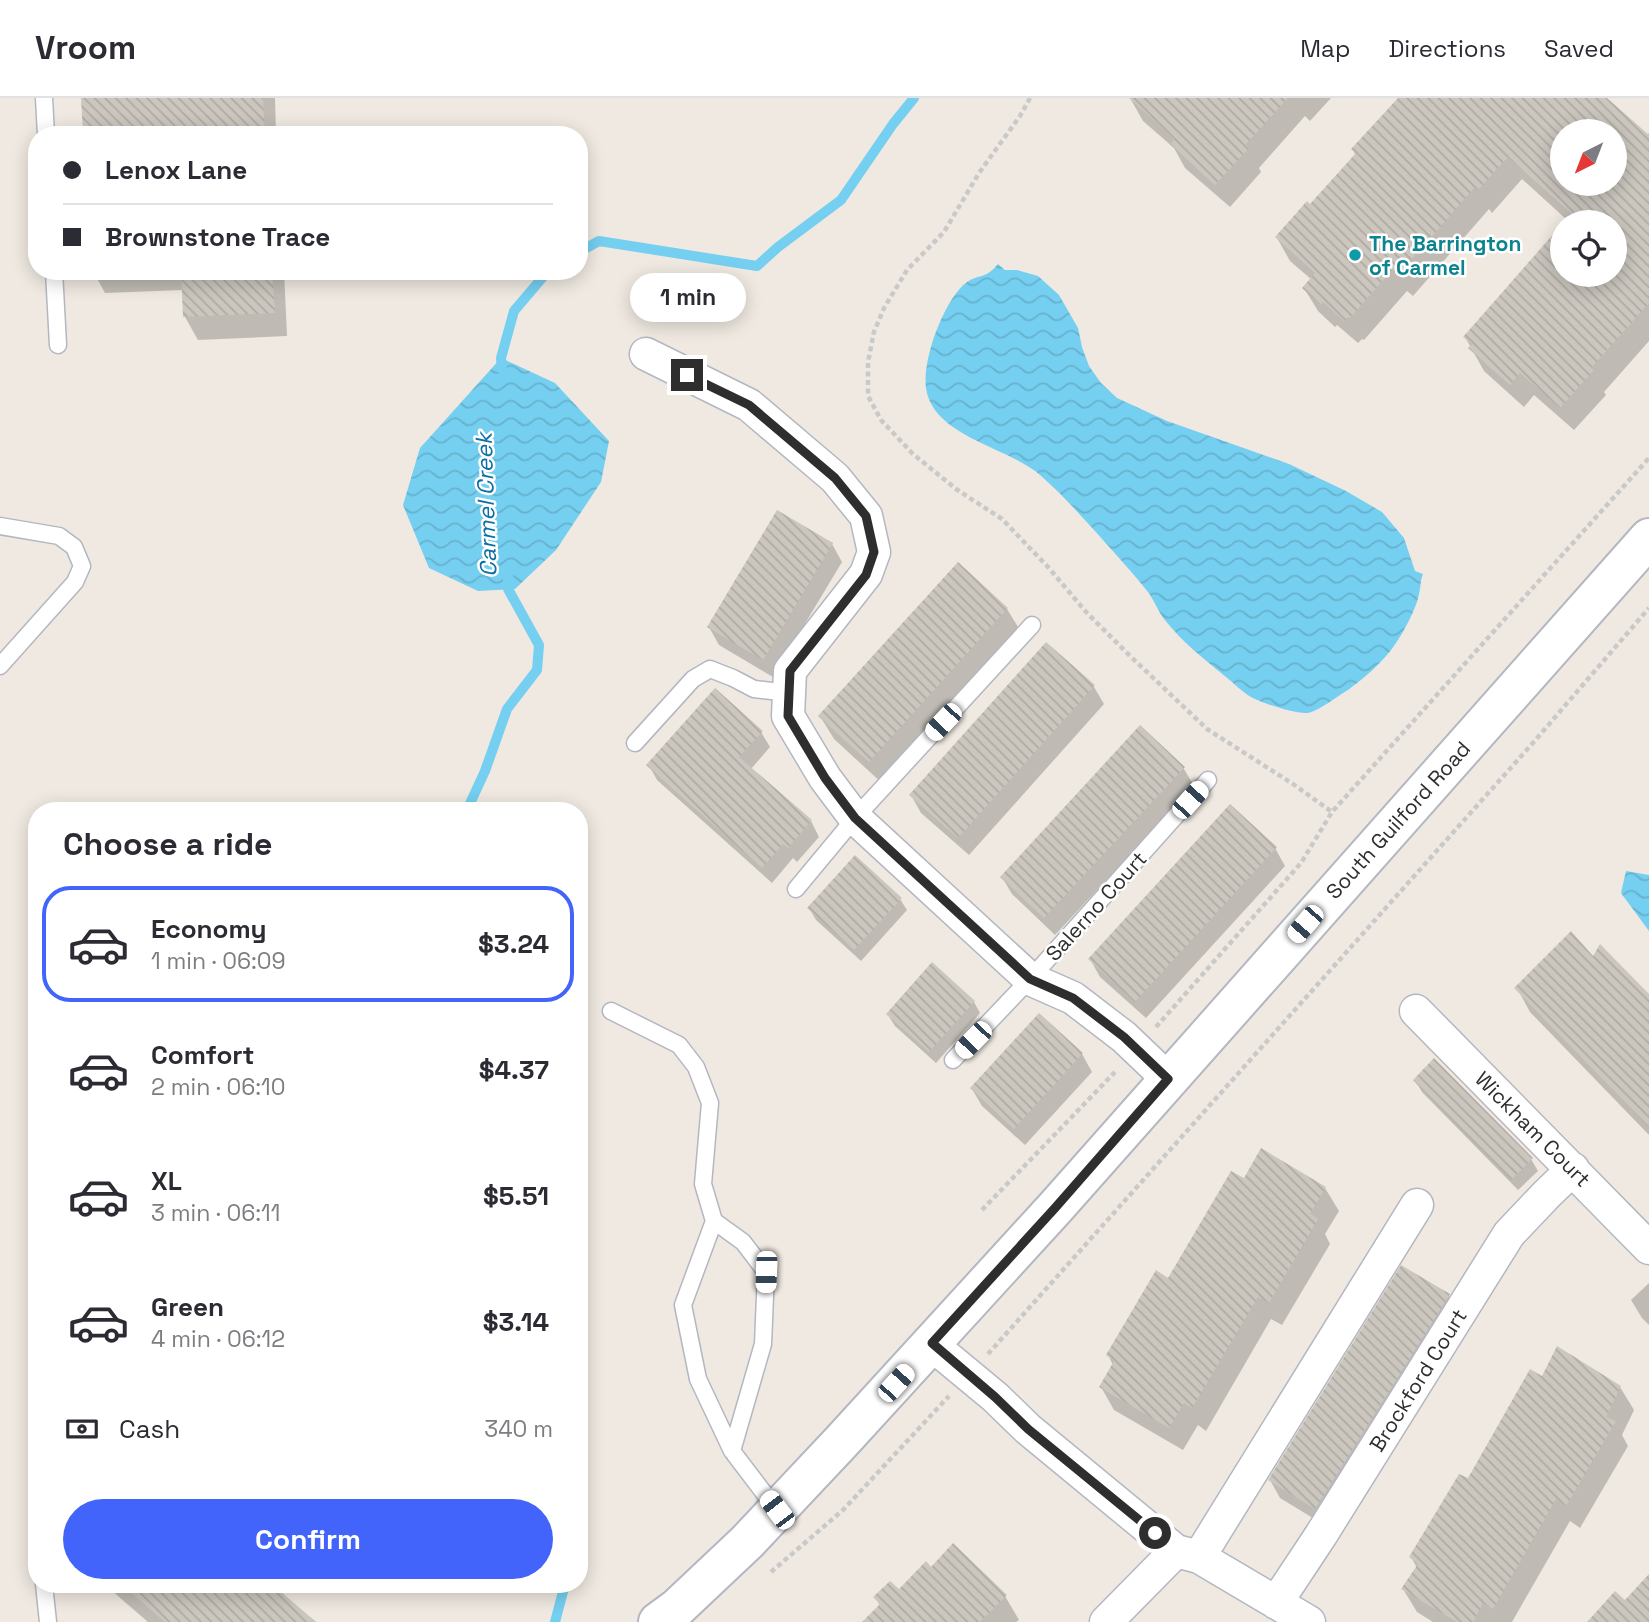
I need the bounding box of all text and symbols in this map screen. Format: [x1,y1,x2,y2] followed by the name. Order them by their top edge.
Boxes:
[35,27,136,69] text: Vroom
[1300,33,1350,64] text: Map
[1388,33,1506,64] text: Directions
[1544,33,1614,64] text: Saved
[1550,119,1628,196] north arrow
[1550,119,1627,287] map controls
[105,153,247,187] text: Lenox Lane
[1550,210,1627,287] button: locate
[105,220,330,254] text: Brownstone Trace
[1369,230,1521,281] place label: The Barrington of Carmel
[1347,247,1363,263] marker: The Barrington of Carmel
[629,274,745,322] callout: 1 min
[660,282,716,312] text: 1 min
[671,359,703,391] route end
[468,430,504,578] water label: Carmel Creek
[921,699,966,745] car
[1320,735,1476,905] street label: South Guilford Road
[1169,777,1212,823] car
[63,824,273,864] text: Choose a ride
[1040,845,1152,967] street label: Salerno Court
[1284,901,1327,947] car
[151,912,267,946] text: Economy
[67,913,130,976] icon: car
[478,927,549,961] text: $3.24
[151,946,286,976] text: 1 min · 06:09
[951,1018,996,1062] car
[151,1038,254,1072] text: Comfort
[67,1039,130,1102] icon: car
[479,1053,549,1087] text: $4.37
[1469,1065,1597,1193] street label: Wickham Court
[151,1072,285,1102] text: 2 min · 06:10
[151,1164,182,1198] text: XL
[67,1165,130,1228] icon: car
[483,1179,549,1213] text: $5.51
[151,1198,280,1228] text: 3 min · 06:11
[755,1251,778,1293] car
[151,1290,224,1324] text: Green
[67,1291,130,1354] icon: car
[1363,1304,1473,1456] street label: Brockford Court
[483,1305,549,1339] text: $3.14
[151,1324,285,1354] text: 4 min · 06:12
[875,1360,918,1406] car
[63,1410,101,1448] icon: cash
[119,1412,180,1446] text: Cash
[484,1414,553,1444] text: 340 m
[756,1487,799,1533] car
[63,1499,553,1579] button: Confirm
[1139,1517,1171,1549] route start

